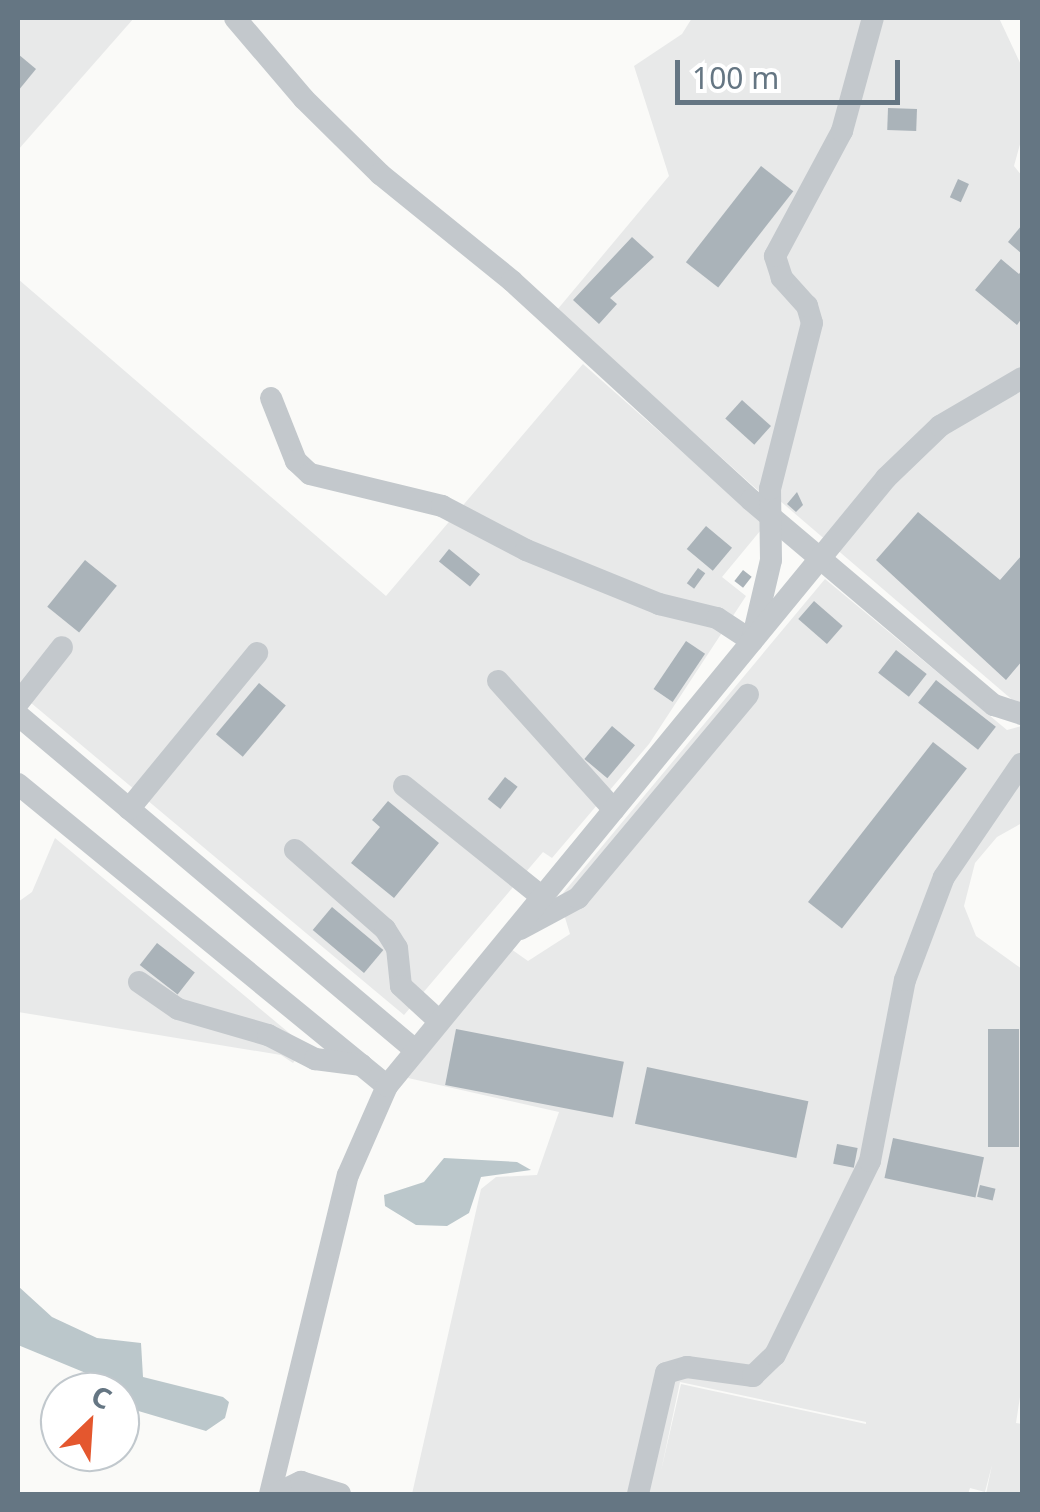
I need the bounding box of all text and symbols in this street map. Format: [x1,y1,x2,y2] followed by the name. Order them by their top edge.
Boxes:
[680,40,905,102] scale bar
[692,57,779,98] text: 100 m
[40,1372,140,1472] north arrow
[86,1376,118,1418] text: С

